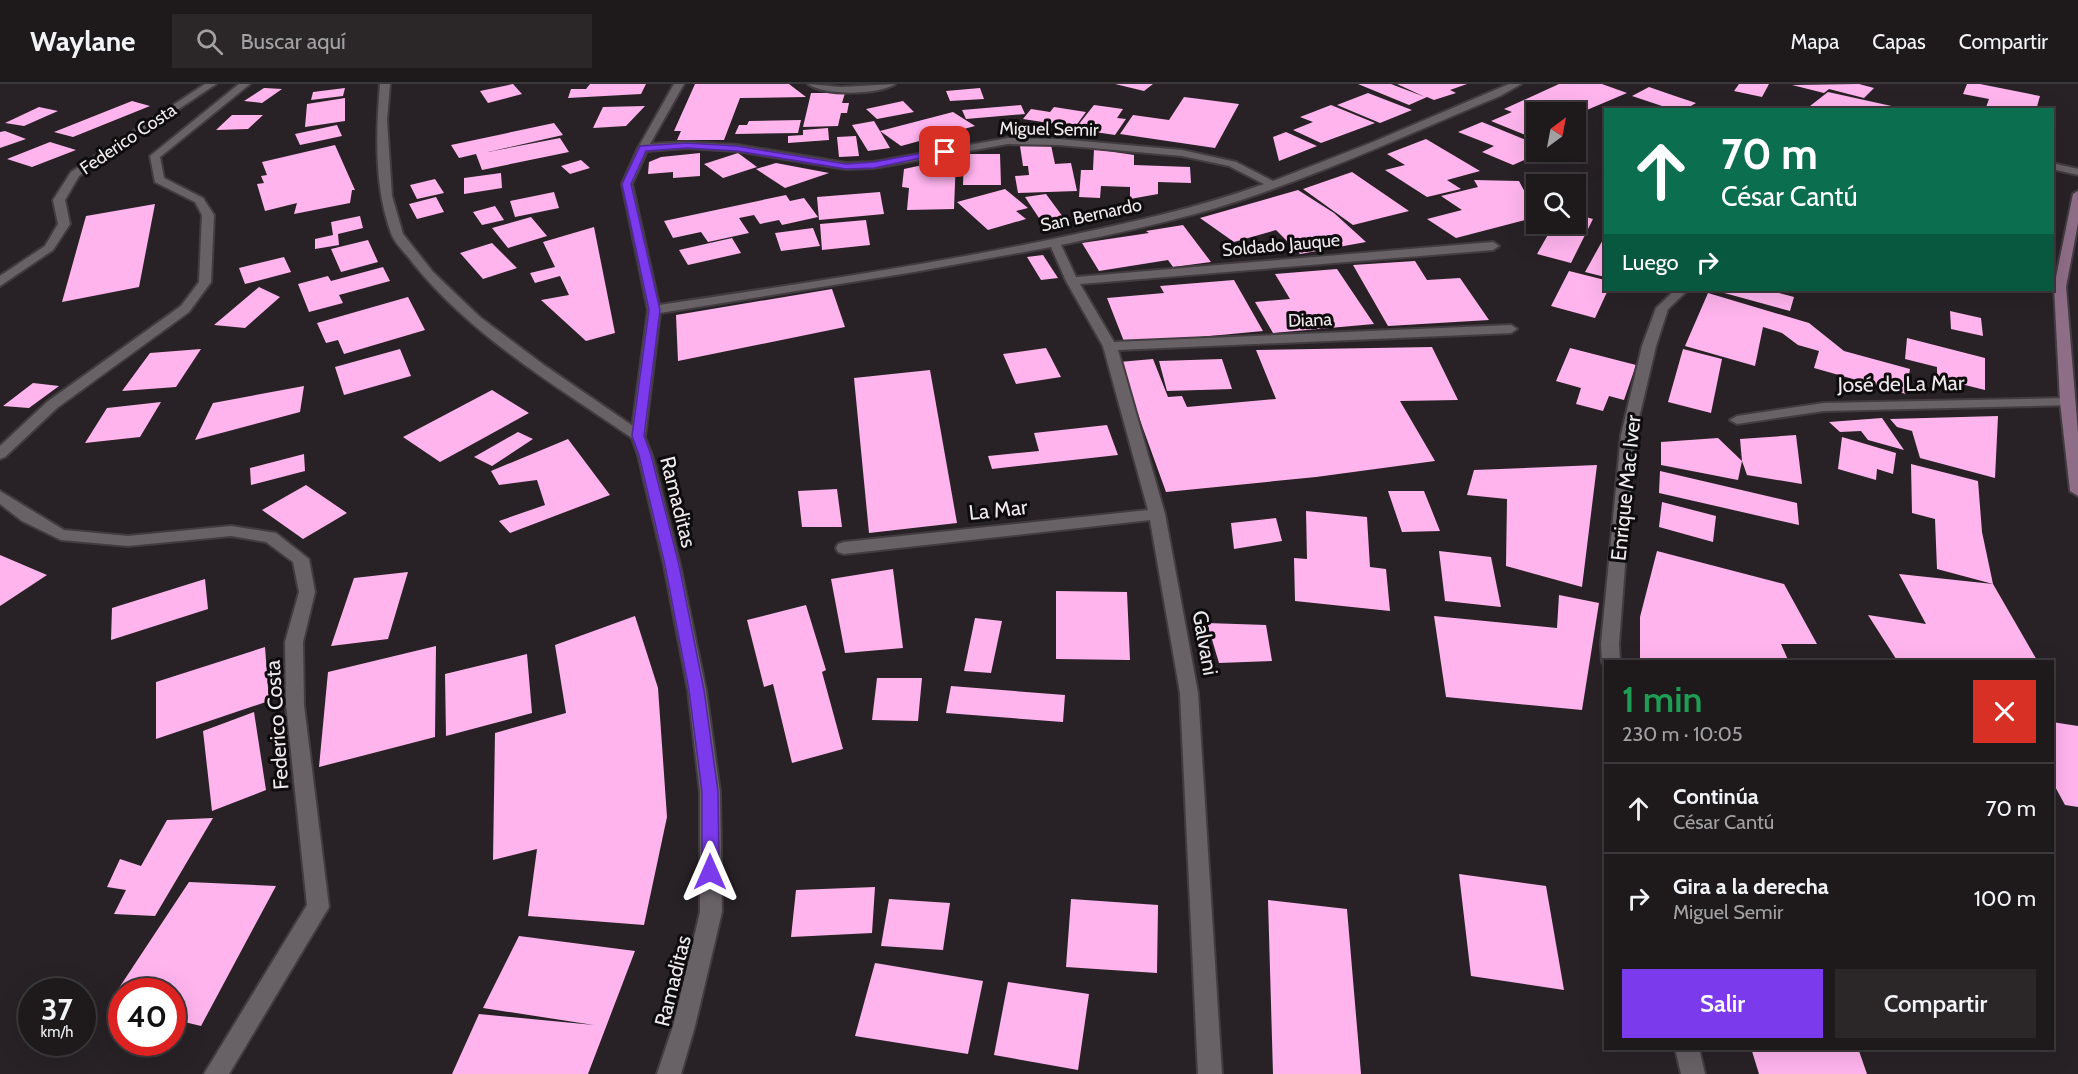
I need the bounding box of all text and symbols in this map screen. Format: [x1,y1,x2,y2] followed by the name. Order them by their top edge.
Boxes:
[172,14,592,68] search box
[30,24,136,58] text: Waylane
[193,25,226,58] icon: search
[241,28,346,55] text: Buscar aquí
[1791,29,1839,54] text: Mapa
[1872,29,1926,54] text: Capas
[1959,29,2048,54] text: Compartir
[76,99,181,179] street label: Federico Costa
[1526,102,1586,162] north arrow
[1526,102,1586,234] map controls
[999,117,1099,141] street label: Miguel Semir
[919,126,970,177] pin
[1721,128,1818,180] text: 70 m
[1622,132,1700,210] icon: ahead
[928,135,961,168] icon: arrive
[1526,174,1586,234] button: search
[1721,180,1858,213] text: César Cantú
[1038,194,1144,236] street label: San Bernardo
[1221,229,1341,261] street label: Soldado Jauque
[1691,246,1724,279] icon: right
[1622,249,1679,276] text: Luego
[1288,308,1333,332] street label: Diana
[1836,370,1965,397] street label: José de La Mar
[1605,413,1646,562] street label: Enrique Mac Iver
[655,454,702,550] street label: Ramaditas
[967,494,1029,525] street label: La Mar
[1187,608,1223,677] street label: Galvani
[259,659,294,791] street label: Federico Costa
[1622,677,1702,721] text: 1 min
[1973,680,2036,743] button: close
[1622,722,1742,746] text: 230 m · 10:05
[1673,783,1759,810] text: Continúa
[1622,792,1655,825] icon: ahead
[1986,795,2036,822] text: 70 m
[1673,810,1774,834] text: César Cantú
[678,840,742,904] position arrow
[1673,873,1829,900] text: Gira a la derecha
[1622,882,1655,915] icon: right
[1974,885,2036,912] text: 100 m
[1673,900,1783,924] text: Miguel Semir
[649,932,696,1029] street label: Ramaditas
[1622,969,1823,1038] button: Salir
[1835,969,2036,1038] button: Compartir
[108,978,186,1056] speed limit sign: 40
[41,991,73,1028] text: 37
[41,1023,73,1041] text: km/h

